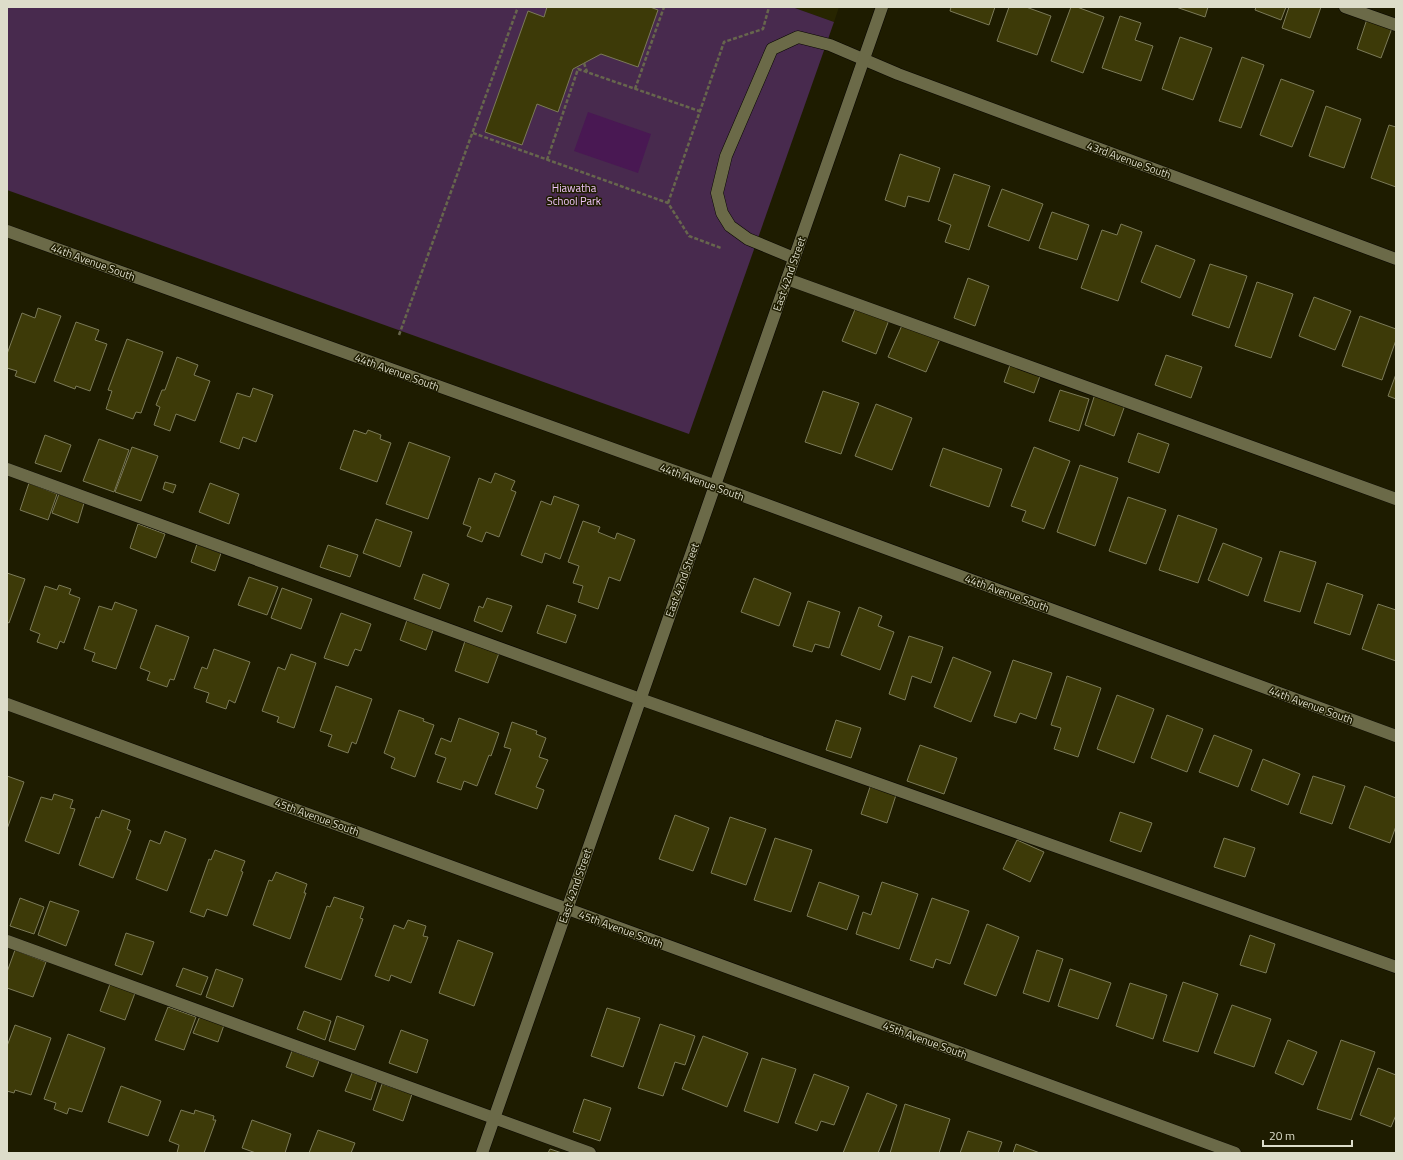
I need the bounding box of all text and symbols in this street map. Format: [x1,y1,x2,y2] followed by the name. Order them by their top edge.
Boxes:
[1085,137,1173,183] street label: 43rd Avenue South
[547,180,602,209] park label: Hiawatha School Park
[769,234,809,313] street label: East 42nd Street
[49,239,138,285] street label: 44th Avenue South
[353,349,442,395] street label: 44th Avenue South
[658,459,747,505] street label: 44th Avenue South
[661,541,703,619] street label: East 42nd Street
[963,570,1052,616] street label: 44th Avenue South
[1267,682,1356,728] street label: 44th Avenue South
[273,794,362,840] street label: 45th Avenue South
[555,846,595,925] street label: East 42nd Street
[577,906,666,952] street label: 45th Avenue South
[881,1017,970,1063] street label: 45th Avenue South
[1263,1122,1352,1148] scale bar
[1269,1126,1295,1145] text: 20 m

